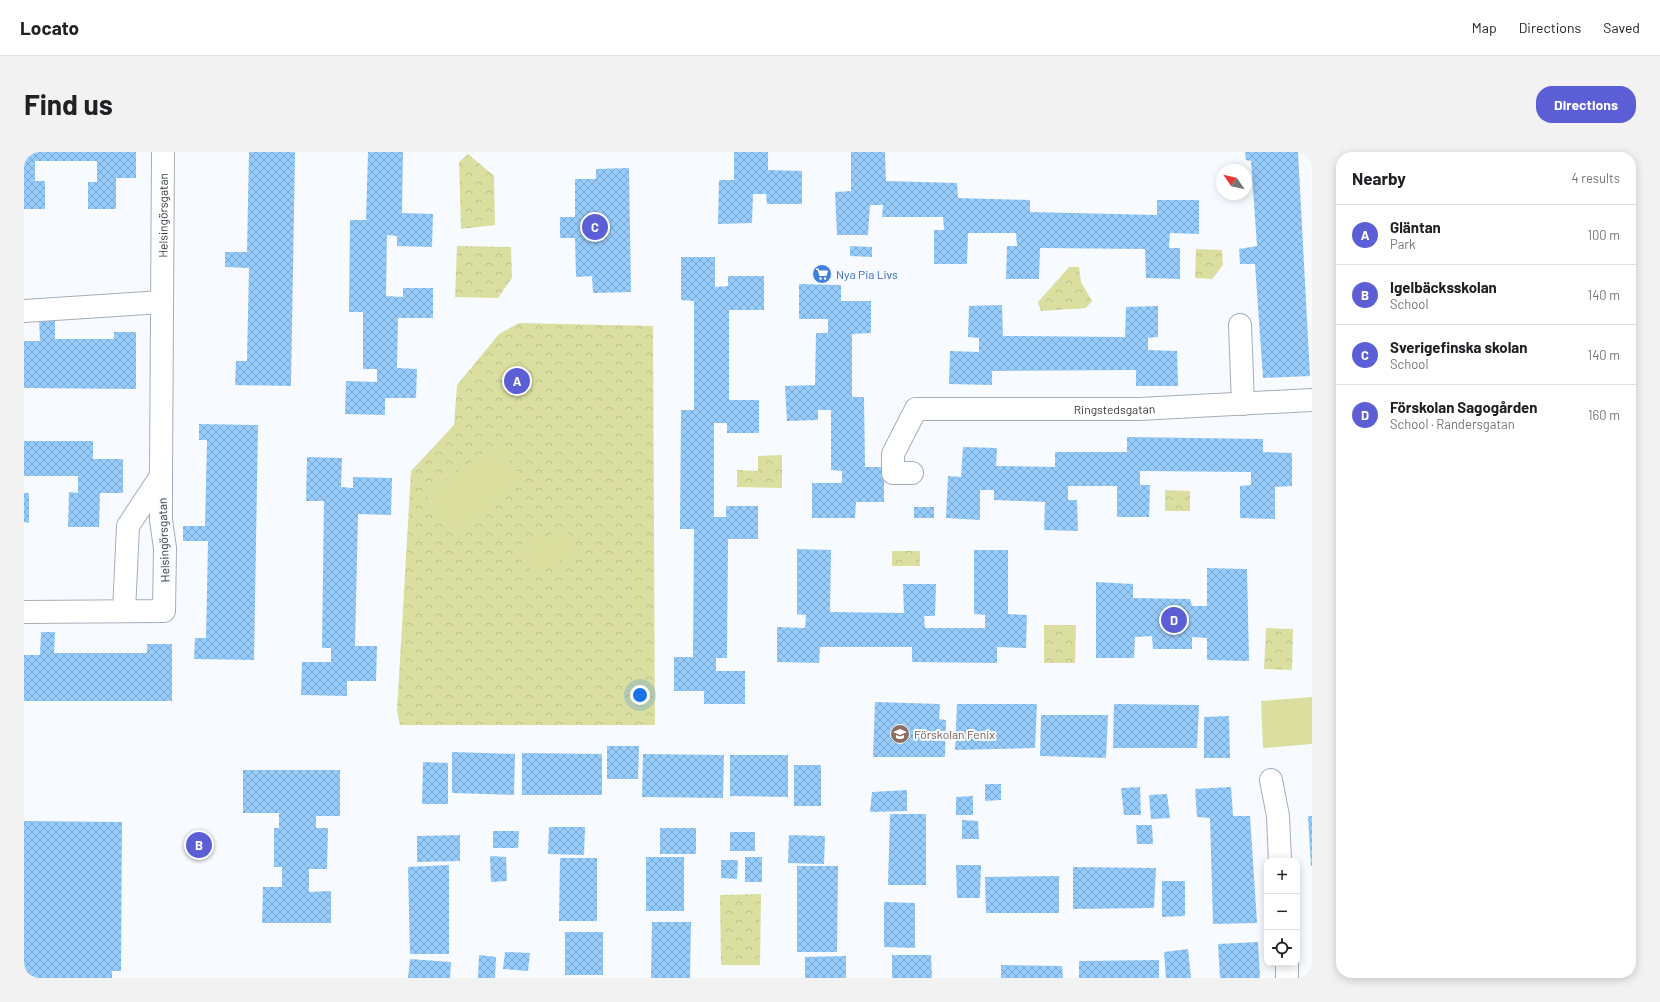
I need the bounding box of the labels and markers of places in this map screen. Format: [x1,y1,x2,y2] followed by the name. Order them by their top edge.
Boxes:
[582,212,608,242] pin: C
[811,263,833,285] supermarket icon: Nya Pia Livs
[836,267,898,281] place label: Nya Pia Livs
[504,366,530,396] pin: A
[1161,605,1187,635] pin: D
[889,723,911,745] school or university icon: Förskolan Fenix
[914,727,995,741] place label: Förskolan Fenix
[186,830,212,860] pin: B

